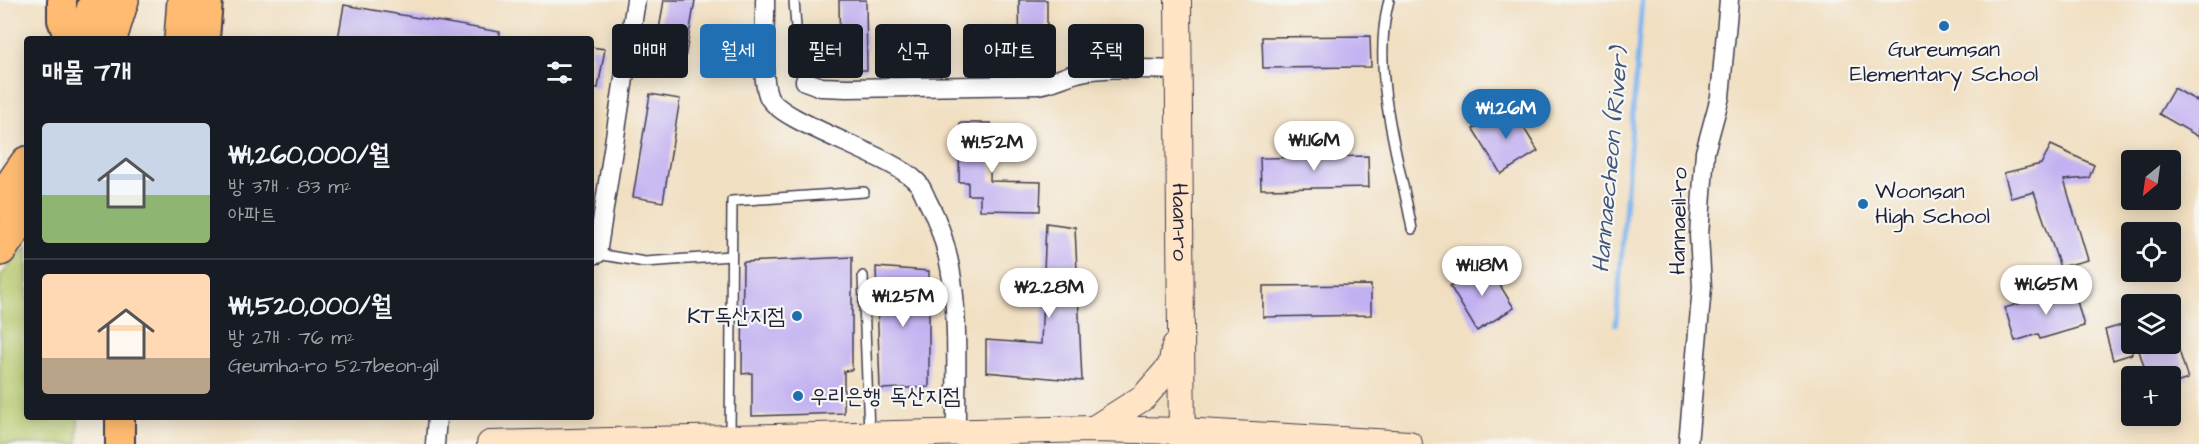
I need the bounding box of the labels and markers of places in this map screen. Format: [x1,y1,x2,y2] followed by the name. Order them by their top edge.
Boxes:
[1937,19,1951,33] marker: Gureumsan Elementary School
[1850,34,2038,91] place label: Gureumsan Elementary School
[1457,89,1555,140] pin: ₩1.26M
[1265,121,1363,172] pin: ₩1.16M
[943,123,1041,174] pin: ₩1.52M
[1875,176,1990,233] place label: Woonsan High School
[1856,197,1870,211] marker: Woonsan High School
[1433,246,1531,297] pin: ₩1.18M
[1997,265,2095,316] pin: ₩1.65M
[1000,268,1098,319] pin: ₩2.28M
[854,277,952,328] pin: ₩1.25M
[687,301,785,332] place label: KT독산지점
[790,309,804,323] marker: KT독산지점
[810,381,960,412] place label: 우리은행 독산지점
[791,389,805,403] marker: 우리은행 독산지점

